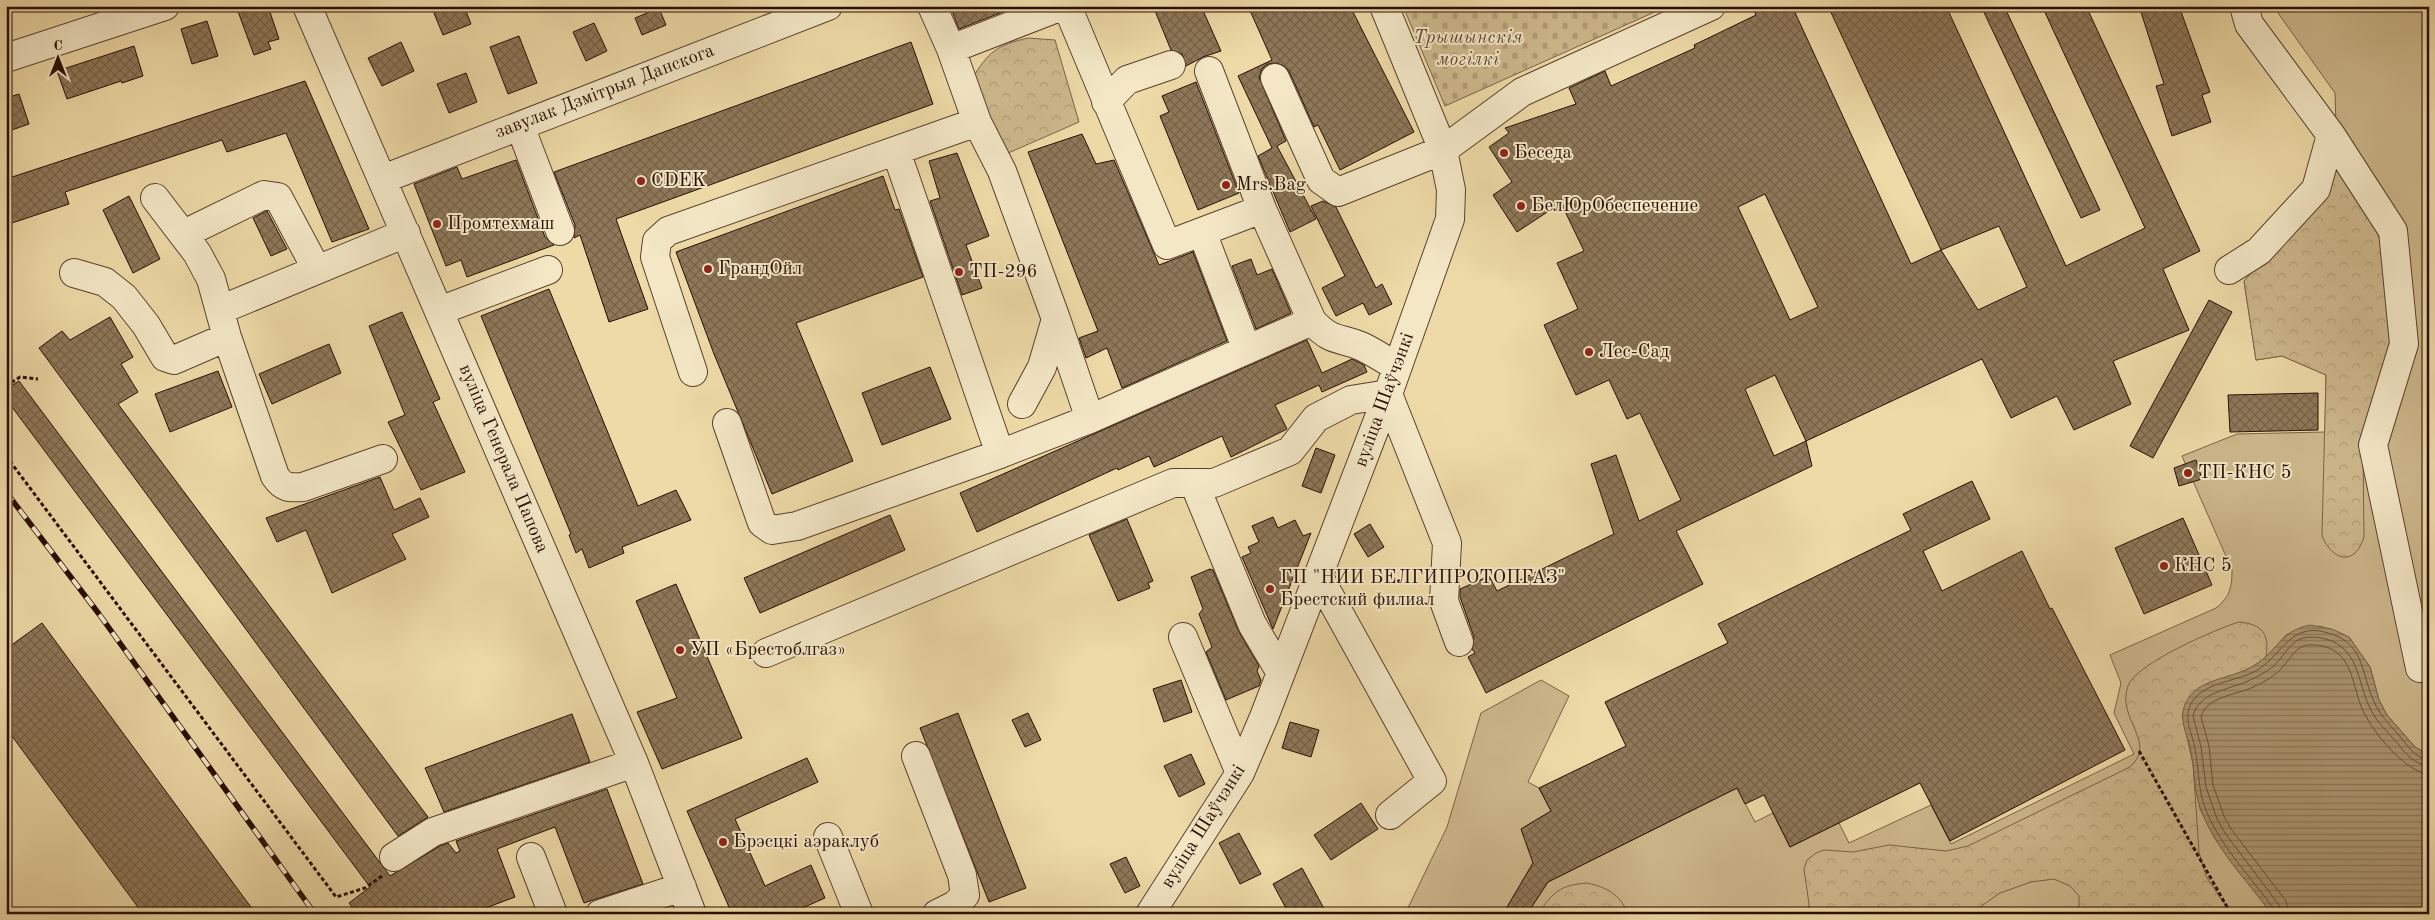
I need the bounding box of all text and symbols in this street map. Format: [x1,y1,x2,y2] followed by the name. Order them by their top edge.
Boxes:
[1413,29,1523,70] park label: Трышынскія могілкі
[32,32,82,82] north arrow
[53,39,63,53] text: С
[493,41,718,143] street label: завулак Дзмітрыя Данскога
[1514,144,1573,163] place label: Беседа
[1498,147,1510,159] marker: Беседа
[651,172,706,191] place label: CDEK
[635,175,647,187] marker: CDEK
[1236,176,1307,195] place label: Mrs.Bag
[1220,179,1232,191] marker: Mrs.Bag
[1531,197,1698,216] place label: БелЮрОбеспечение
[1515,200,1527,212] marker: БелЮрОбеспечение
[447,215,555,234] place label: Промтехмаш
[431,218,443,230] marker: Промтехмаш
[718,260,802,279] place label: ГрандОйл
[702,263,714,275] marker: ГрандОйл
[969,263,1038,282] place label: ТП-296
[953,266,965,278] marker: ТП-296
[1352,330,1418,470] street label: вуліца Шаўчэнкі
[1599,343,1670,362] place label: Лес-Сад
[1583,346,1595,358] marker: Лес-Сад
[455,362,552,557] street label: вуліца Генерала Папова
[2198,464,2291,483] place label: ТП-КНС 5
[2182,467,2194,479] marker: ТП-КНС 5
[2174,557,2232,576] place label: КНС 5
[2158,560,2170,572] marker: КНС 5
[1280,569,1565,610] place label: ГП "НИИ БЕЛГИПРОТОПГАЗ" Брестский филиал
[1264,583,1276,595] marker: ГП "НИИ БЕЛГИПРОТОПГАЗ" Брестский филиал
[690,641,846,660] place label: УП «Брестоблгаз»
[674,644,686,656] marker: УП «Брестоблгаз»
[1158,762,1250,892] street label: вуліца Шаўчэнкі
[733,833,879,852] place label: Брэсцкі аэраклуб
[717,836,729,848] marker: Брэсцкі аэраклуб

